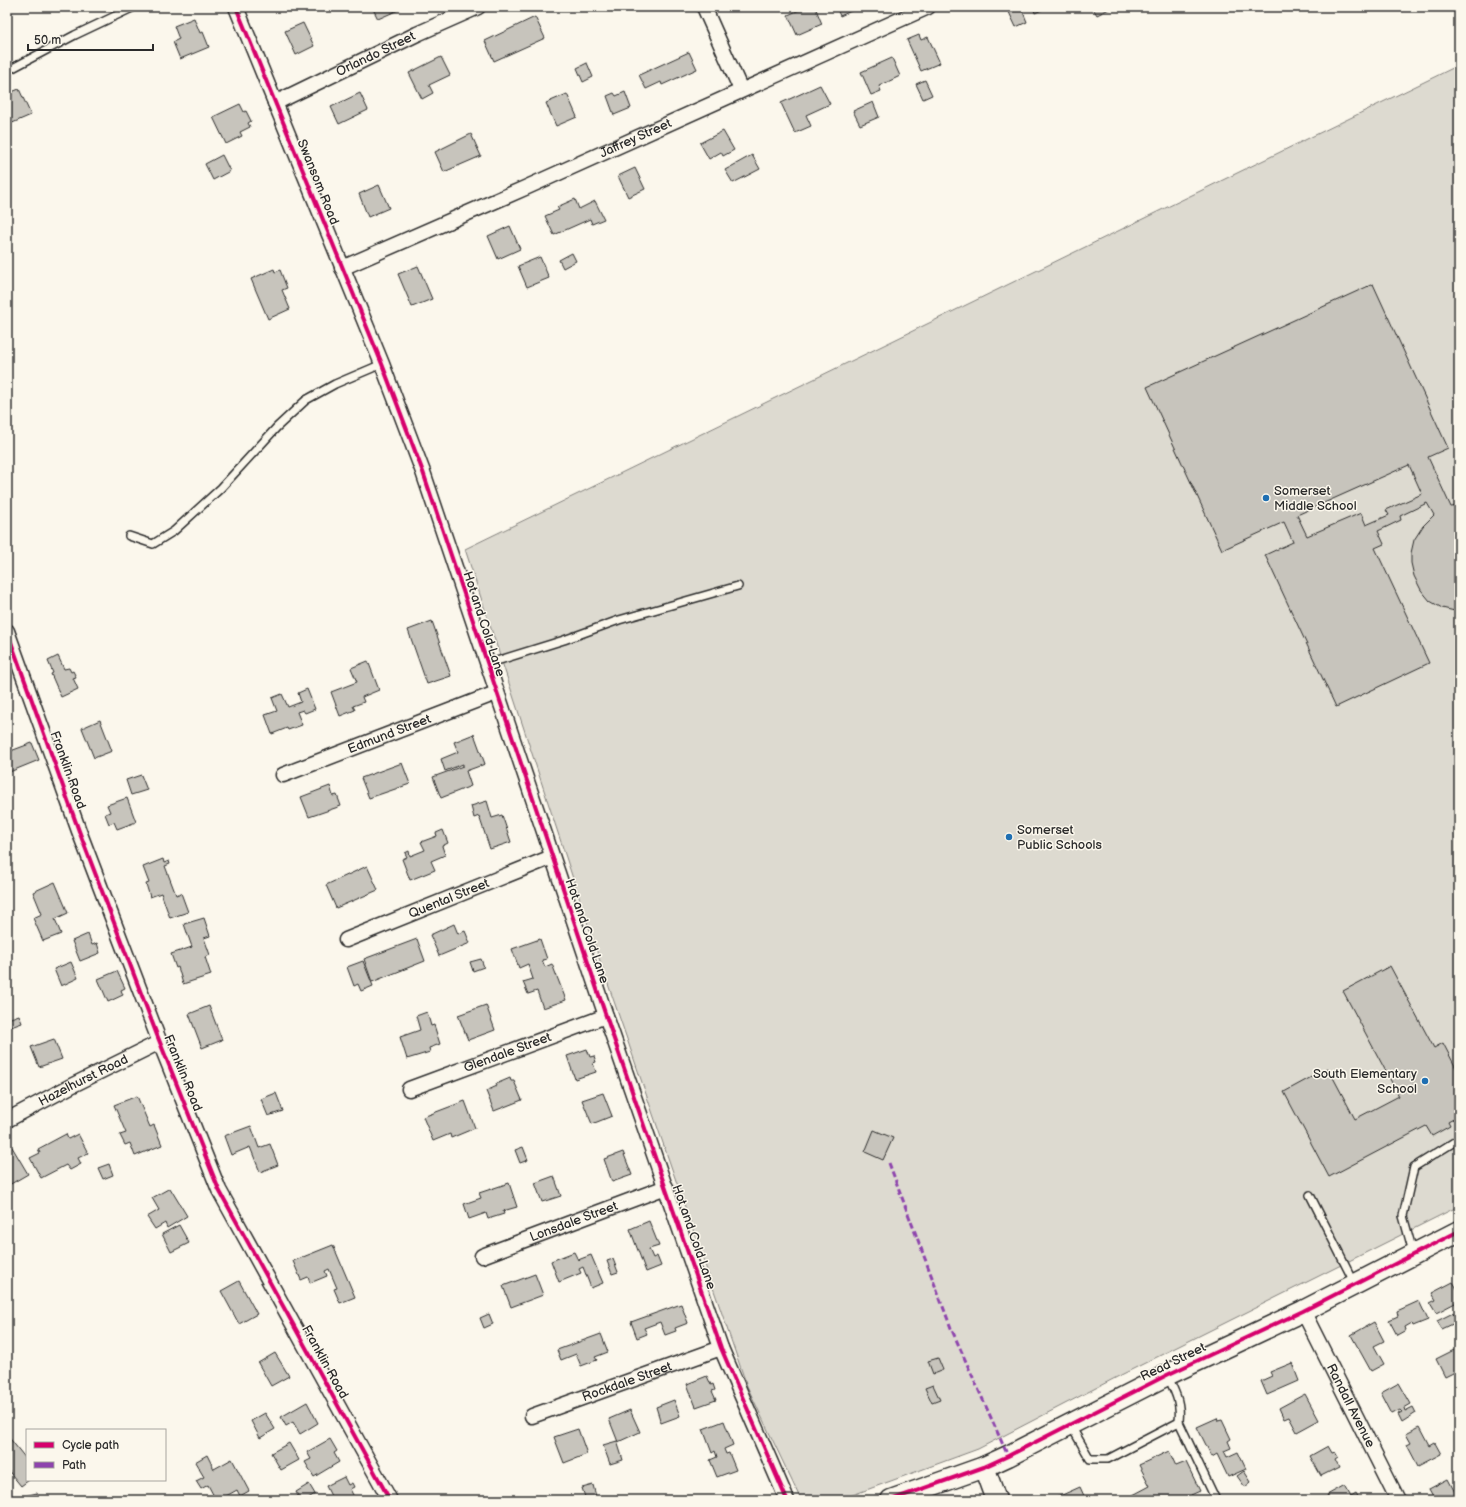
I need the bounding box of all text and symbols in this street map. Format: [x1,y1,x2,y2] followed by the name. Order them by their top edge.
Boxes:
[28,26,153,52] scale bar
[334,28,418,80] street label: Orlando Street
[34,33,61,48] text: 50 m
[597,115,674,161] street label: Jaffrey Street
[294,137,342,227] street label: Swansom Road
[1274,483,1357,514] place label: Somerset Middle School
[1261,493,1271,503] marker: Somerset Middle School
[459,569,509,679] street label: Hot and Cold Lane
[346,711,433,757] street label: Edmund Street
[47,729,89,811] street label: Franklin Road
[1017,822,1102,853] place label: Somerset Public Schools
[1004,832,1014,842] marker: Somerset Public Schools
[406,875,492,922] street label: Quental Street
[562,877,613,986] street label: Hot and Cold Lane
[462,1029,553,1076] street label: Glendale Street
[160,1032,206,1114] street label: Franklin Road
[36,1051,131,1110] street label: Hazelhurst Road
[1313,1066,1417,1097] place label: South Elementary School
[1420,1076,1430,1086] marker: South Elementary School
[669,1183,720,1292] street label: Hot and Cold Lane
[528,1198,620,1245] street label: Lonsdale Street
[298,1322,352,1402] street label: Franklin Road
[1138,1339,1208,1385] street label: Read Street
[580,1358,674,1405] street label: Rockdale Street
[1323,1361,1378,1451] street label: Randall Avenue
[26,1429,166,1481] legend
[62,1438,119,1453] text: Cycle path
[62,1458,87,1473] text: Path

